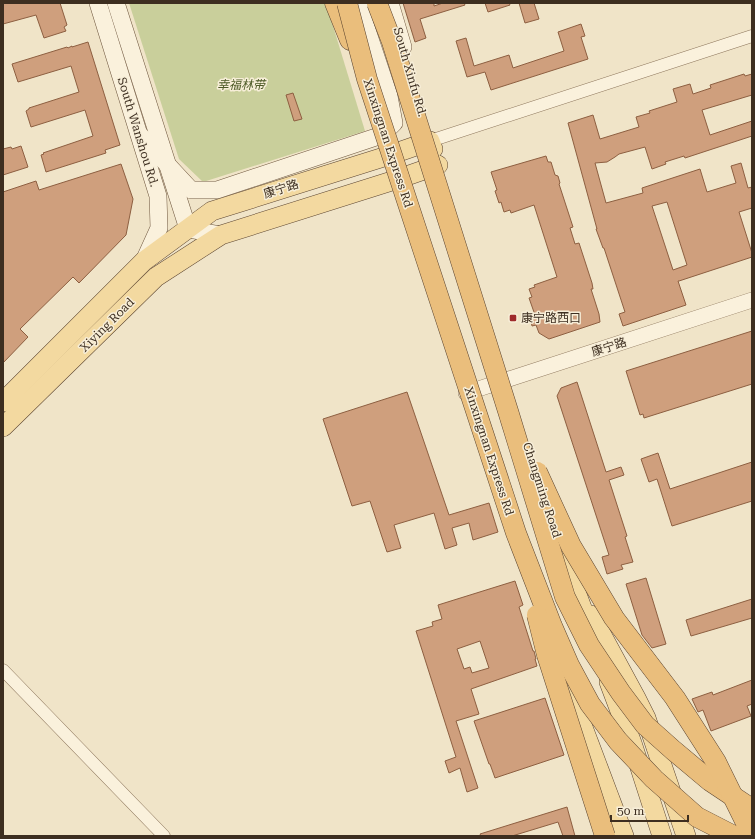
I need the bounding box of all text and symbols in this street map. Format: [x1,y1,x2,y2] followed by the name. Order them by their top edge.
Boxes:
[391,26,429,118] street label: South Xinfu Rd.
[115,75,161,189] street label: South Wanshou Rd.
[361,77,416,210] street label: Xinxingnan Express Rd
[217,78,267,92] park label: 幸福林带
[262,177,300,201] street label: 康宁路
[77,295,137,355] street label: Xiying Road
[521,311,581,325] place label: 康宁路西口
[508,313,518,323] marker: 康宁路西口
[590,335,628,359] street label: 康宁路
[462,385,517,518] street label: Xinxingnan Express Rd
[520,441,564,540] street label: Changming Road
[611,797,688,823] scale bar
[617,804,644,818] text: 50 m

